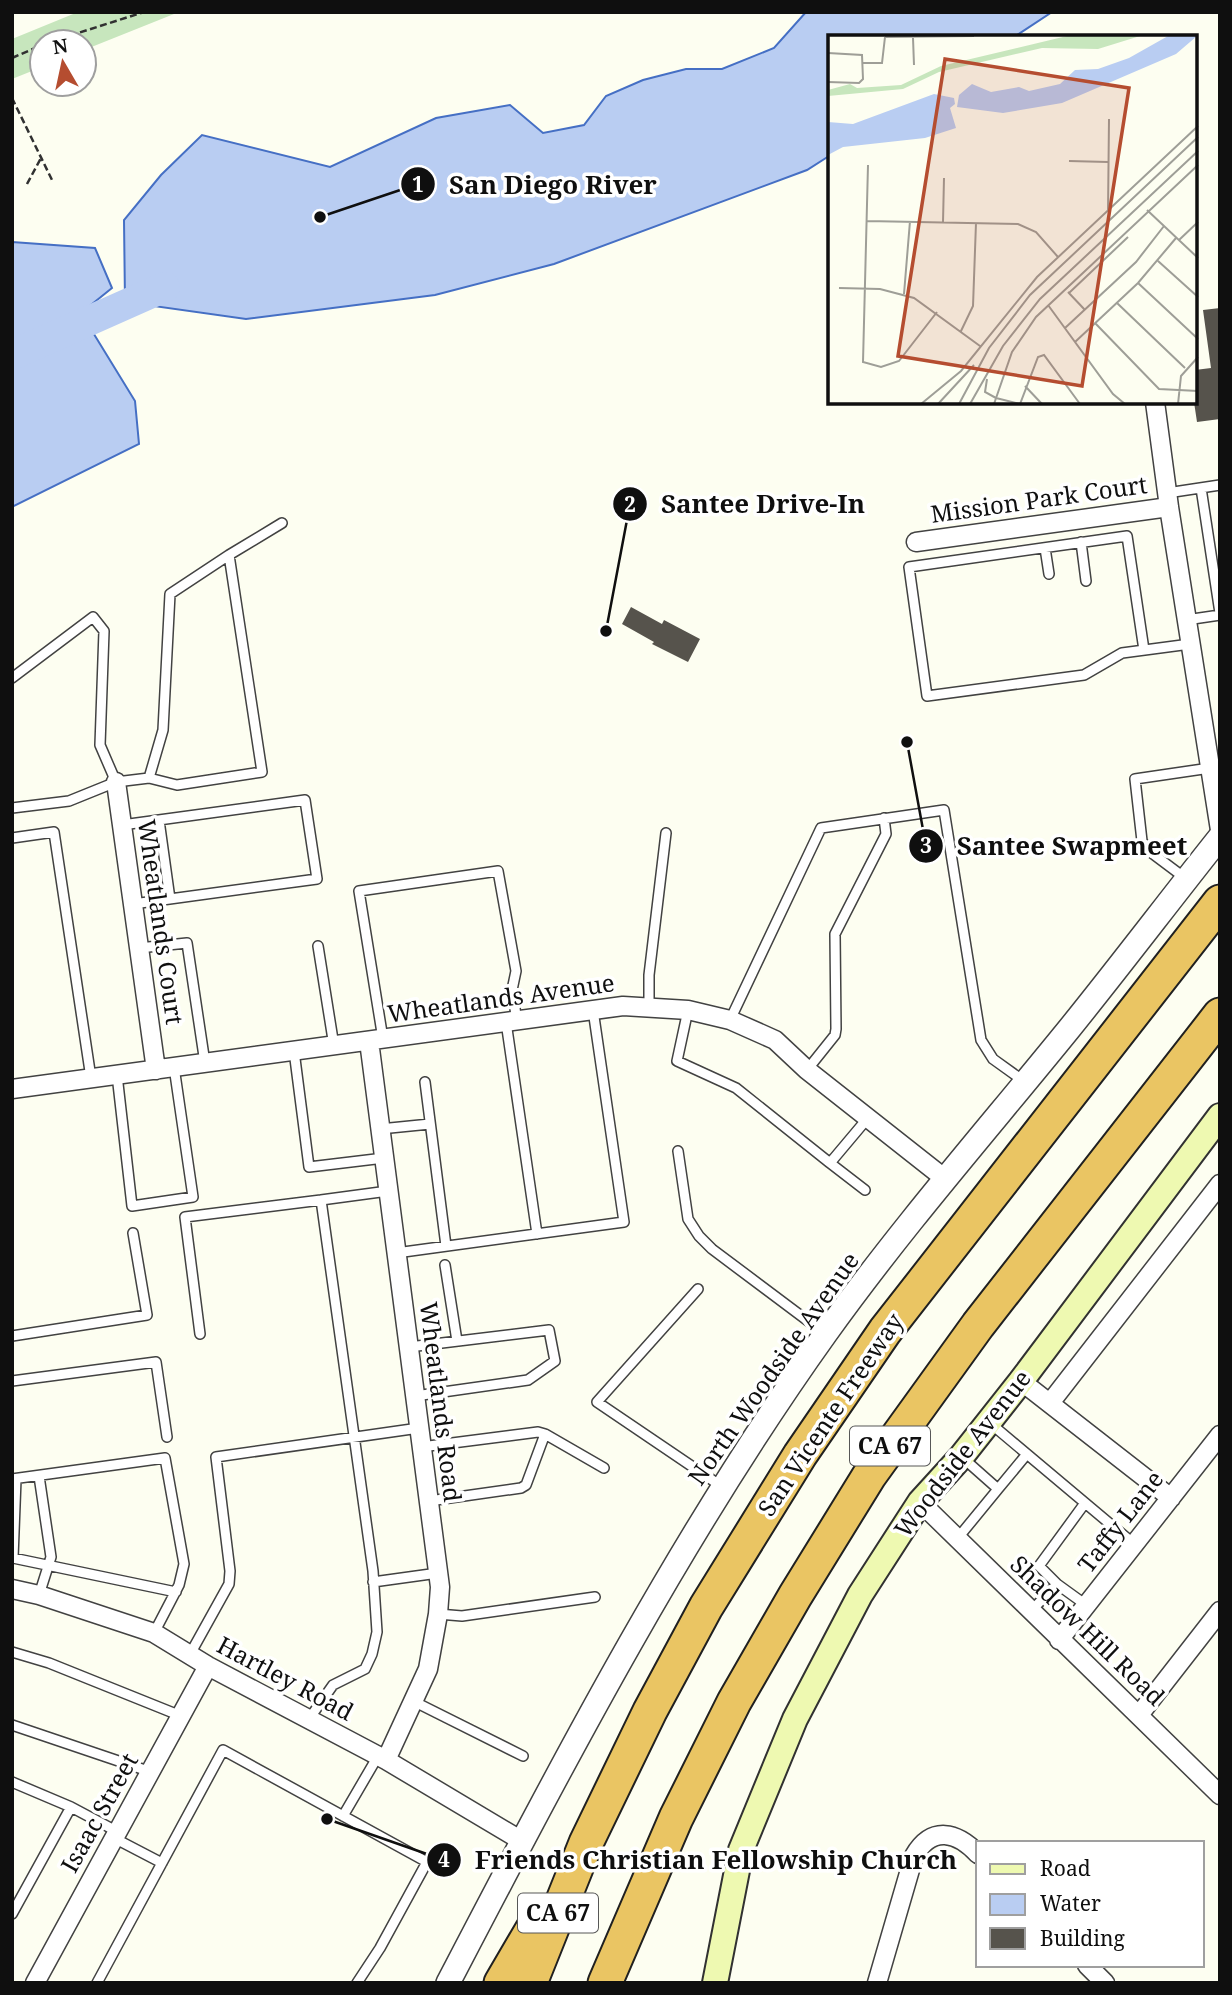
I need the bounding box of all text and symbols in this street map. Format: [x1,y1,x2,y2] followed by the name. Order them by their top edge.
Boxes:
[28,28,98,98] north arrow
[51,32,70,60] text: N
[828,35,1197,404] inset map
[400,161,671,208] callout: San Diego River
[449,166,657,202] text: San Diego River
[412,170,424,198] text: 1
[928,467,1149,530] street label: Mission Park Court
[612,481,879,528] callout: Santee Drive-In
[661,485,865,521] text: Santee Drive-In
[624,490,636,518] text: 2
[131,817,192,1027] street label: Wheatlands Court
[908,822,1201,869] callout: Santee Swapmeet
[957,827,1188,863] text: Santee Swapmeet
[920,831,932,859] text: 3
[385,965,617,1030] street label: Wheatlands Avenue
[680,1245,866,1491] street label: North Woodside Avenue
[413,1300,470,1504] street label: Wheatlands Road
[749,1306,910,1522] street label: San Vicente Freeway
[886,1362,1038,1544] street label: Woodside Avenue
[850,1427,930,1466] road number: CA 67
[1070,1463,1170,1579] street label: Taffy Lane
[1004,1548,1173,1712] street label: Shadow Hill Road
[212,1628,360,1728] street label: Hartley Road
[52,1747,145,1878] street label: Isaac Street
[426,1836,971,1883] callout: Friends Christian Fellowship Church
[475,1841,957,1877] text: Friends Christian Fellowship Church
[976,1841,1204,1967] legend
[438,1845,450,1873] text: 4
[1040,1854,1091,1882] text: Road
[1040,1889,1101,1917] text: Water
[518,1894,598,1932] road number: CA 67
[1040,1924,1125,1952] text: Building

